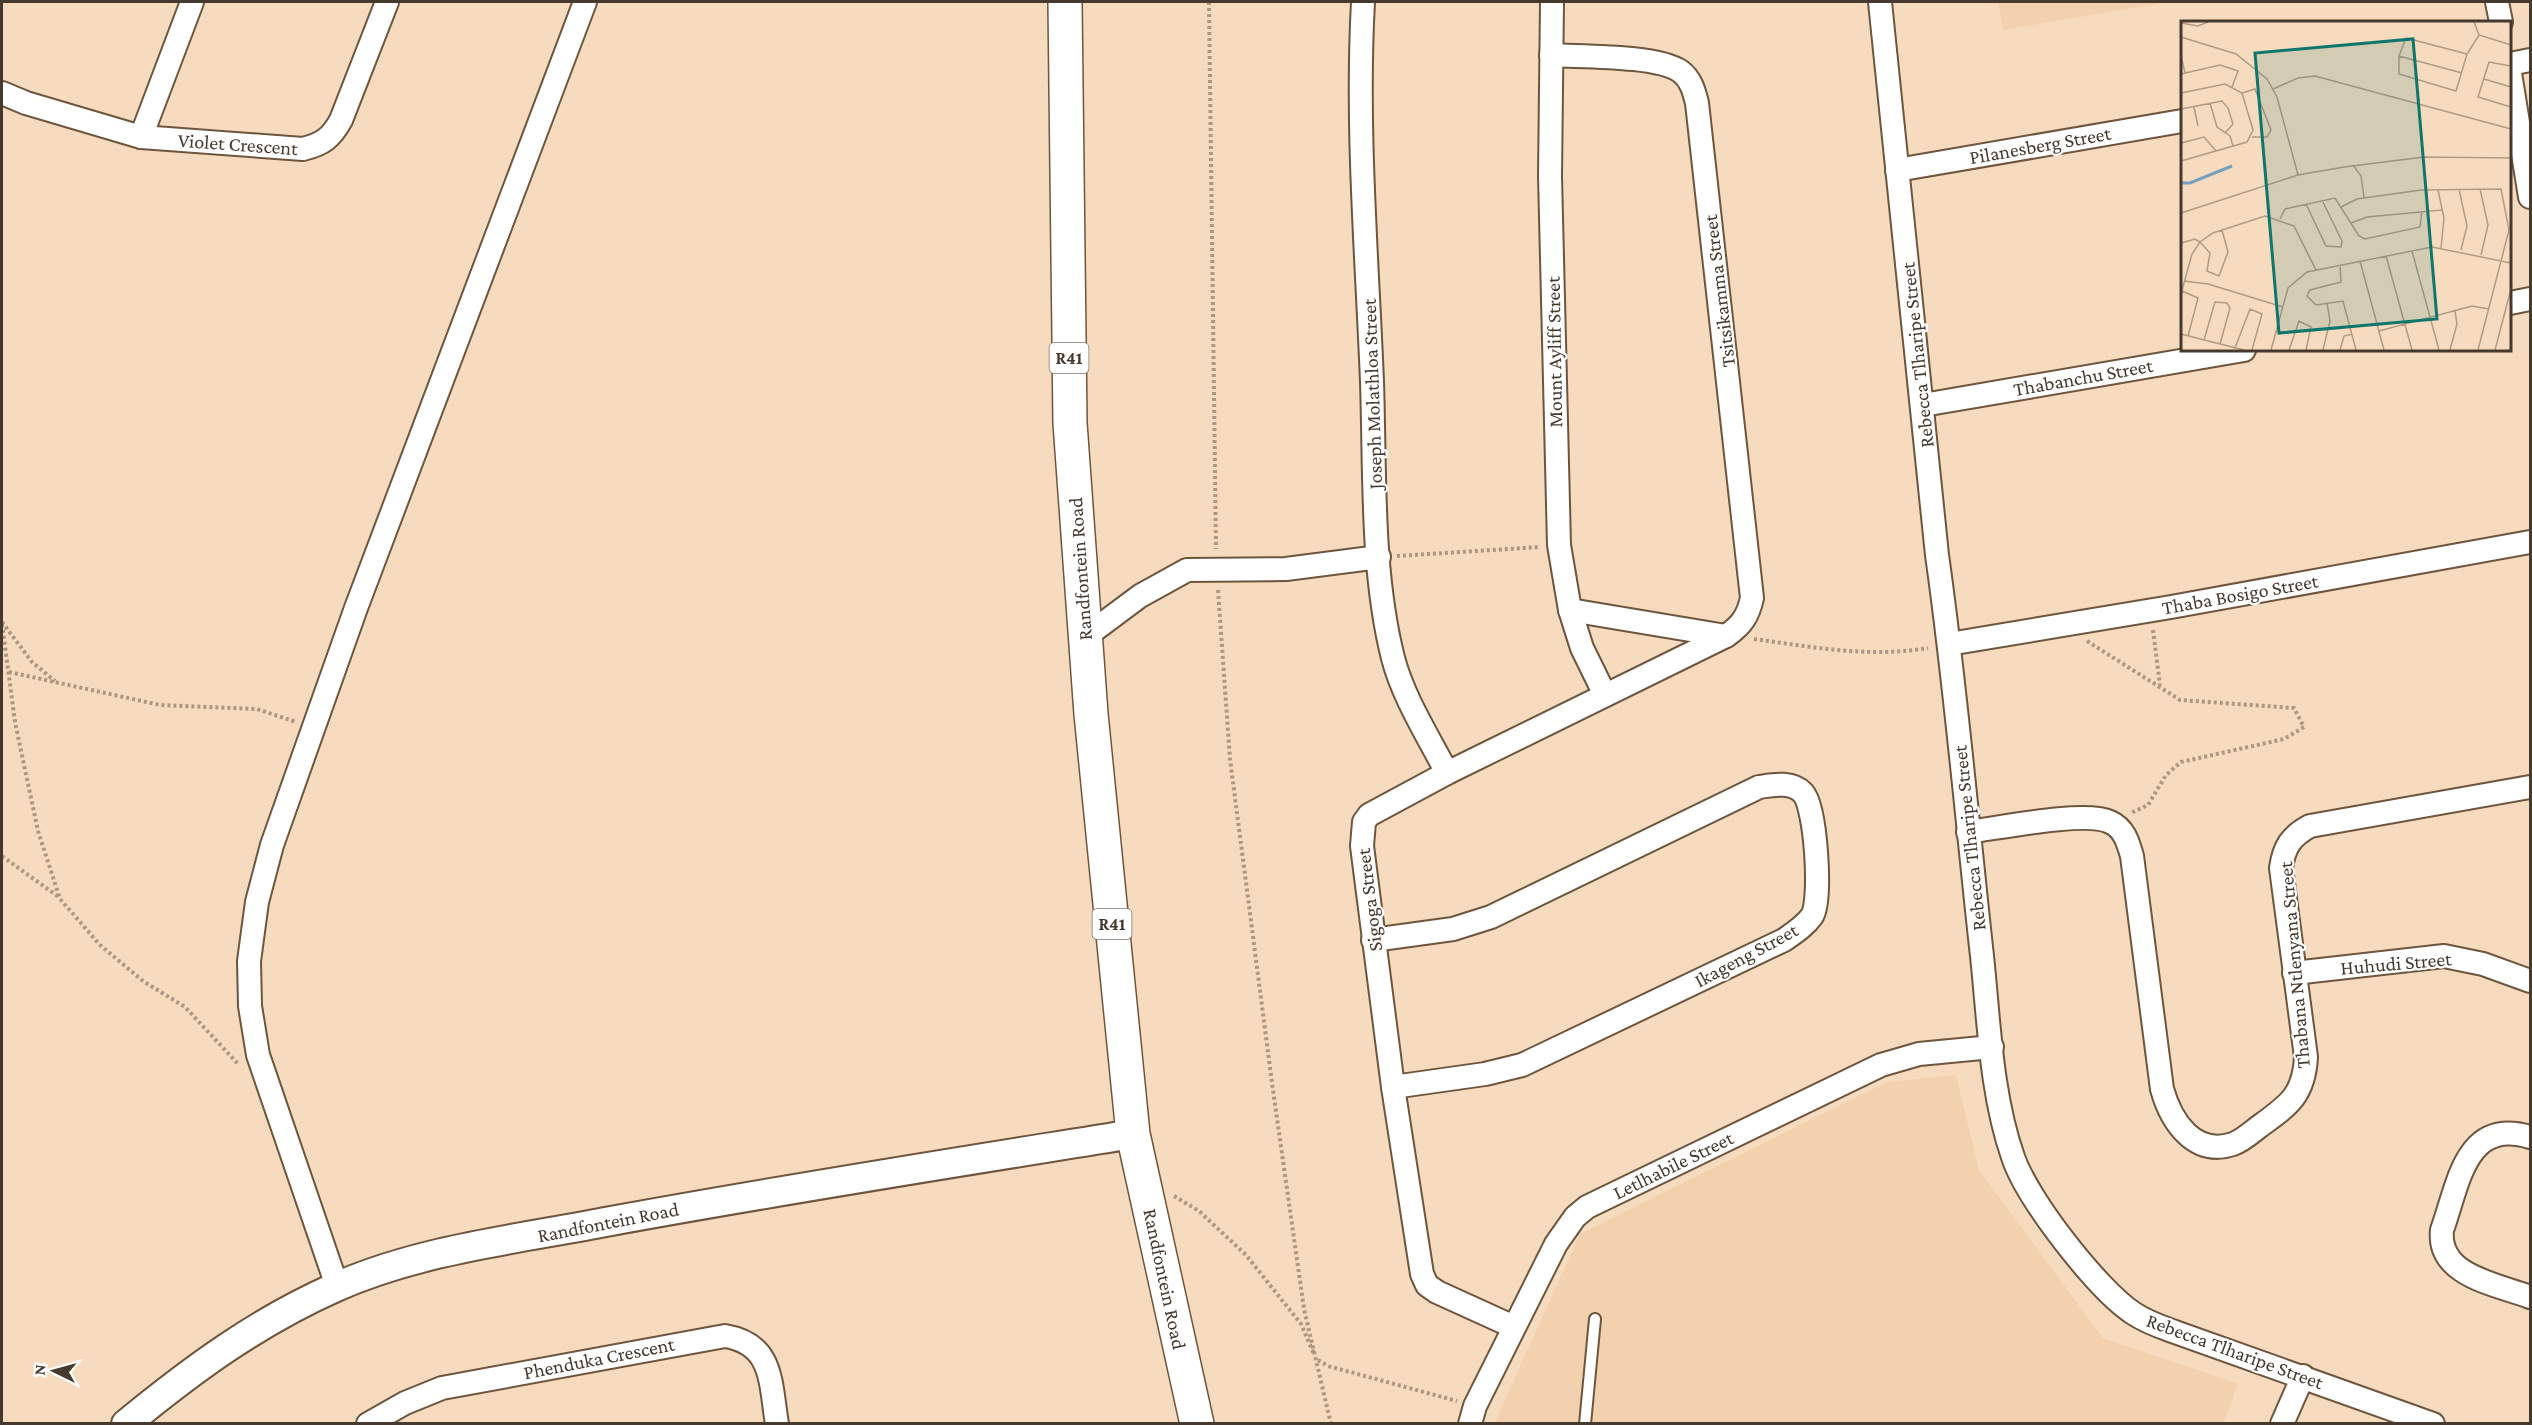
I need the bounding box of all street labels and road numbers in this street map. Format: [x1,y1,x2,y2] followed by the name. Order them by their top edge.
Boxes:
[1968,122,2113,169] street label: Pilanesberg Street
[177,129,299,159] street label: Violet Crescent
[1699,213,1739,368] street label: Tsitsikamma Street
[1896,261,1939,449] street label: Rebecca Tlharipe Street
[1542,276,1567,428] street label: Mount Ayliff Street
[1358,298,1387,492] street label: Joseph Molathloa Street
[1050,343,1088,373] road number: R41
[2012,354,2155,400] street label: Thabanchu Street
[1064,496,1096,641] street label: Randfontein Road
[2160,569,2320,620] street label: Thaba Bosigo Street
[1948,744,1991,932] street label: Rebecca Tlharipe Street
[1352,847,1387,953] street label: Sigoga Street
[2274,860,2315,1069] street label: Thabana Ntlenyana Street
[1092,909,1132,939] road number: R41
[1690,918,1802,992] street label: Ikageng Street
[2340,947,2453,979] street label: Huhudi Street
[1609,1126,1737,1204] street label: Letlhabile Street
[535,1197,681,1246] street label: Randfontein Road
[1139,1207,1191,1352] street label: Randfontein Road
[2143,1309,2327,1394] street label: Rebecca Tlharipe Street
[522,1332,677,1383] street label: Phenduka Crescent

